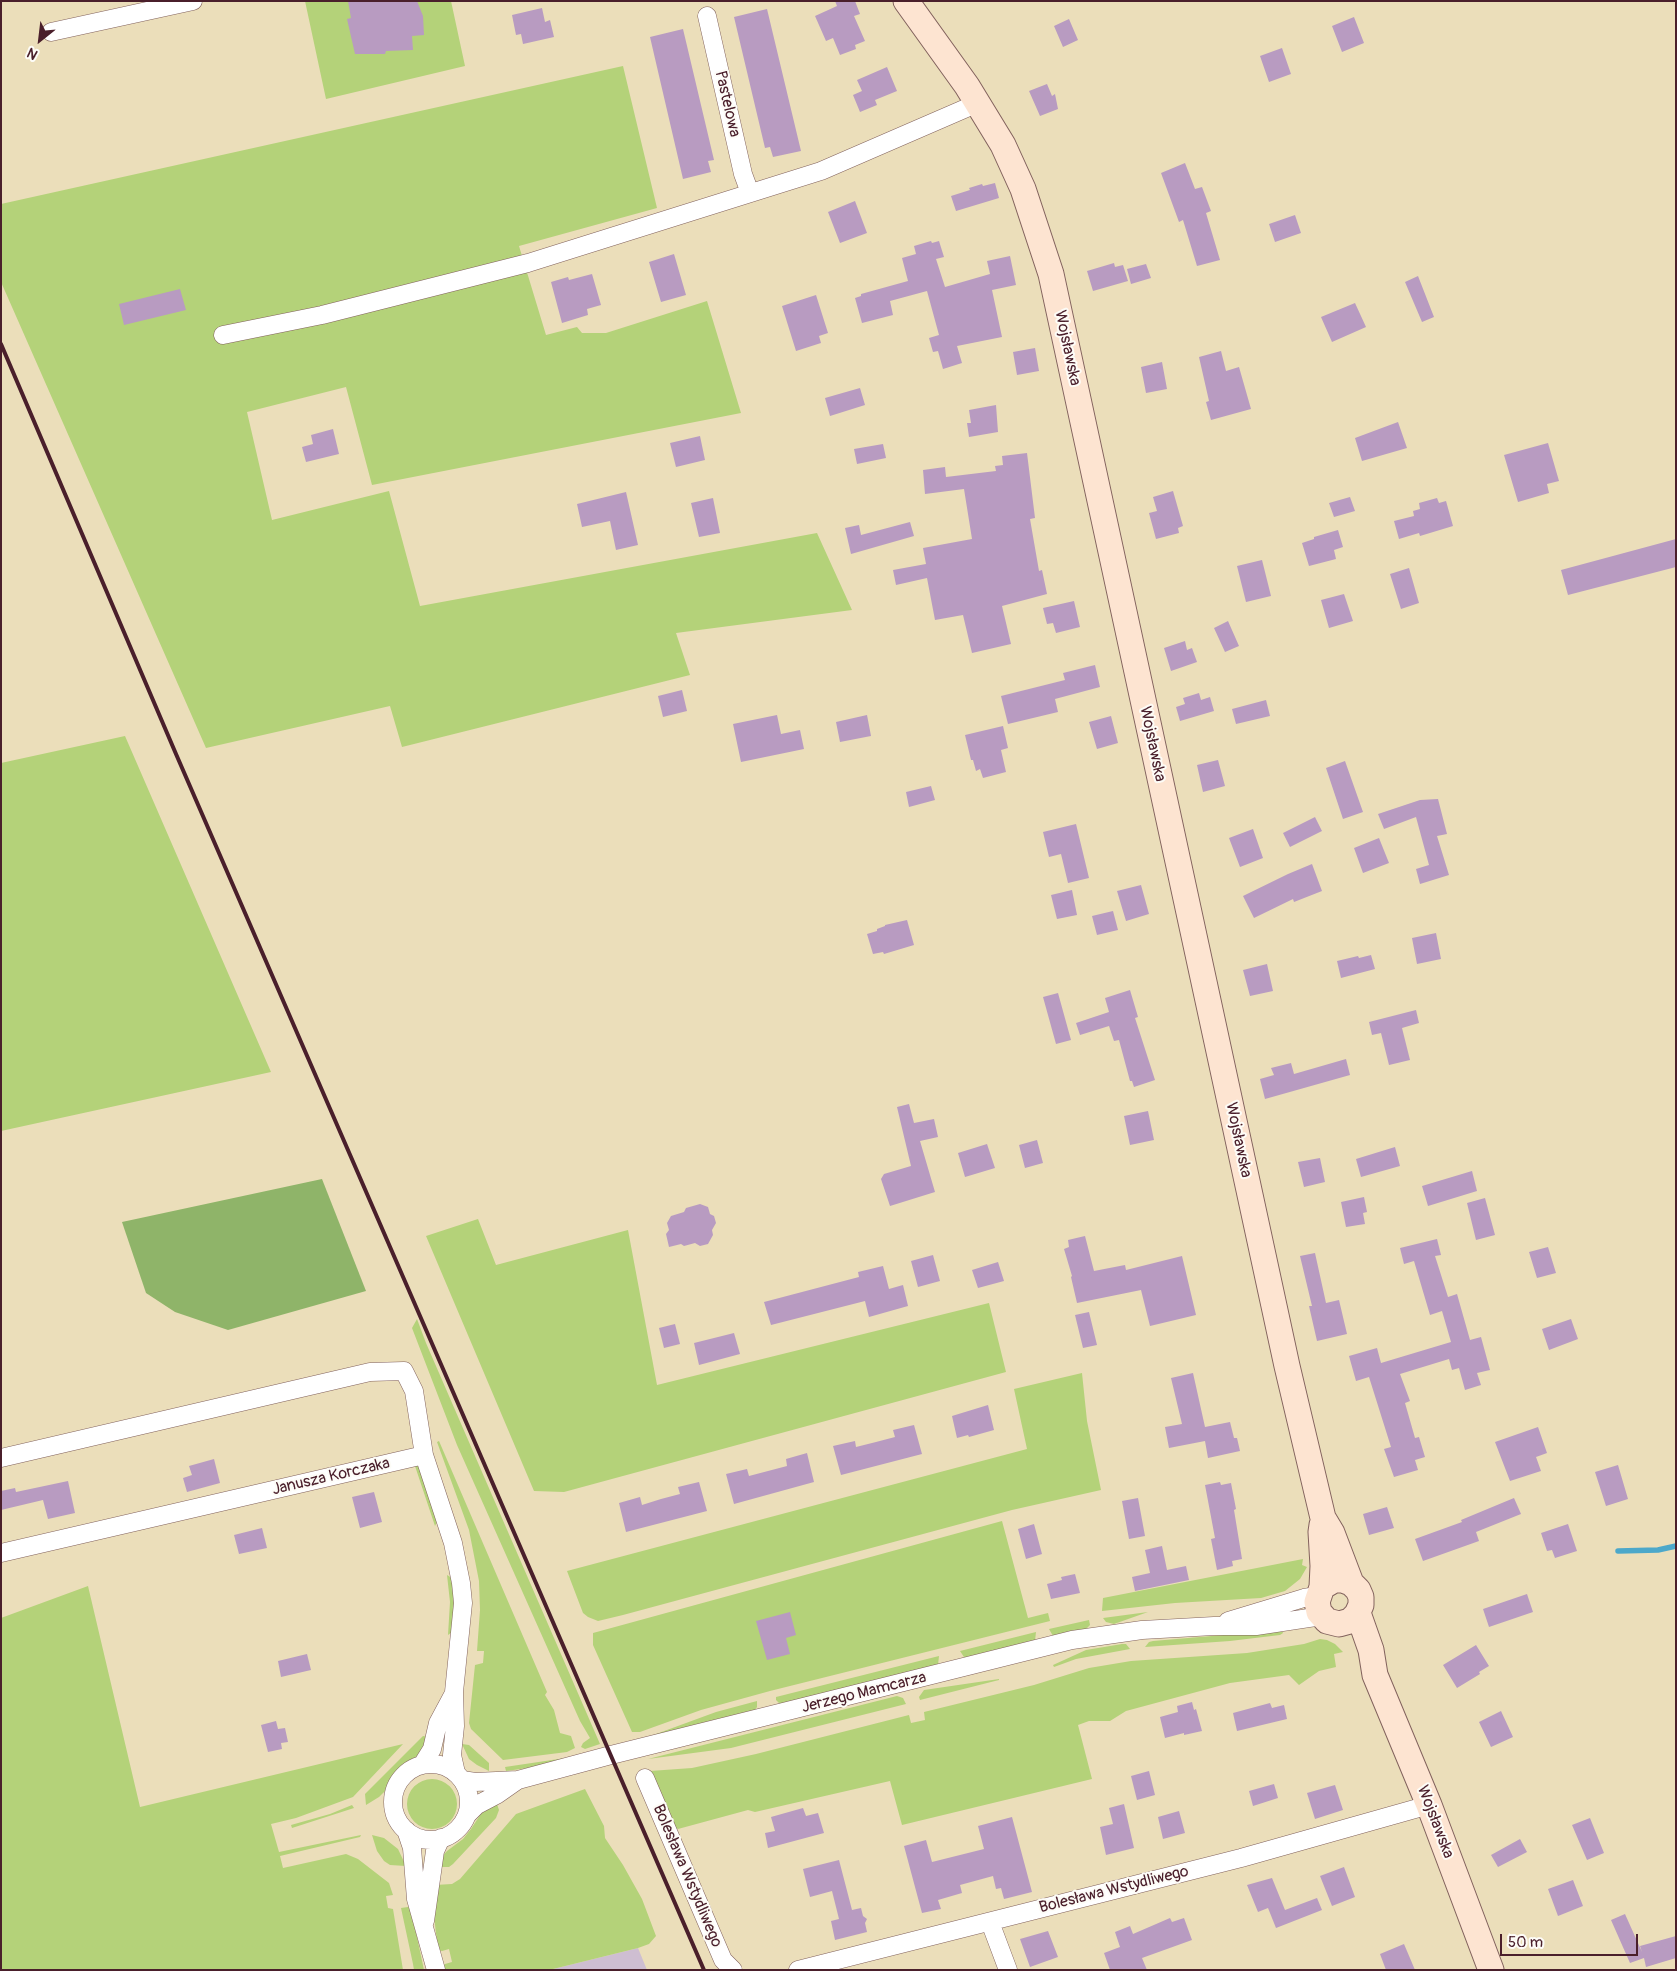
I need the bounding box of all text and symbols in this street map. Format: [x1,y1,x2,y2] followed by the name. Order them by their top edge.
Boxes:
[15,15,65,65] north arrow
[24,44,41,63] text: N
[710,69,744,139] street label: Pastelowa
[1050,309,1084,387] street label: Wojsławska
[1135,705,1169,783] street label: Wojsławska
[1221,1101,1255,1179] street label: Wojsławska
[270,1454,392,1500] street label: Janusza Korczaka
[800,1668,928,1718] street label: Jerzego Mamcarza
[1412,1783,1458,1861] street label: Wojsławska
[648,1802,726,1950] street label: Bolesława Wstydliwego
[1037,1862,1191,1918] street label: Bolesława Wstydliwego
[1502,1924,1640,1956] scale bar
[1508,1933,1543,1952] text: 50 m

